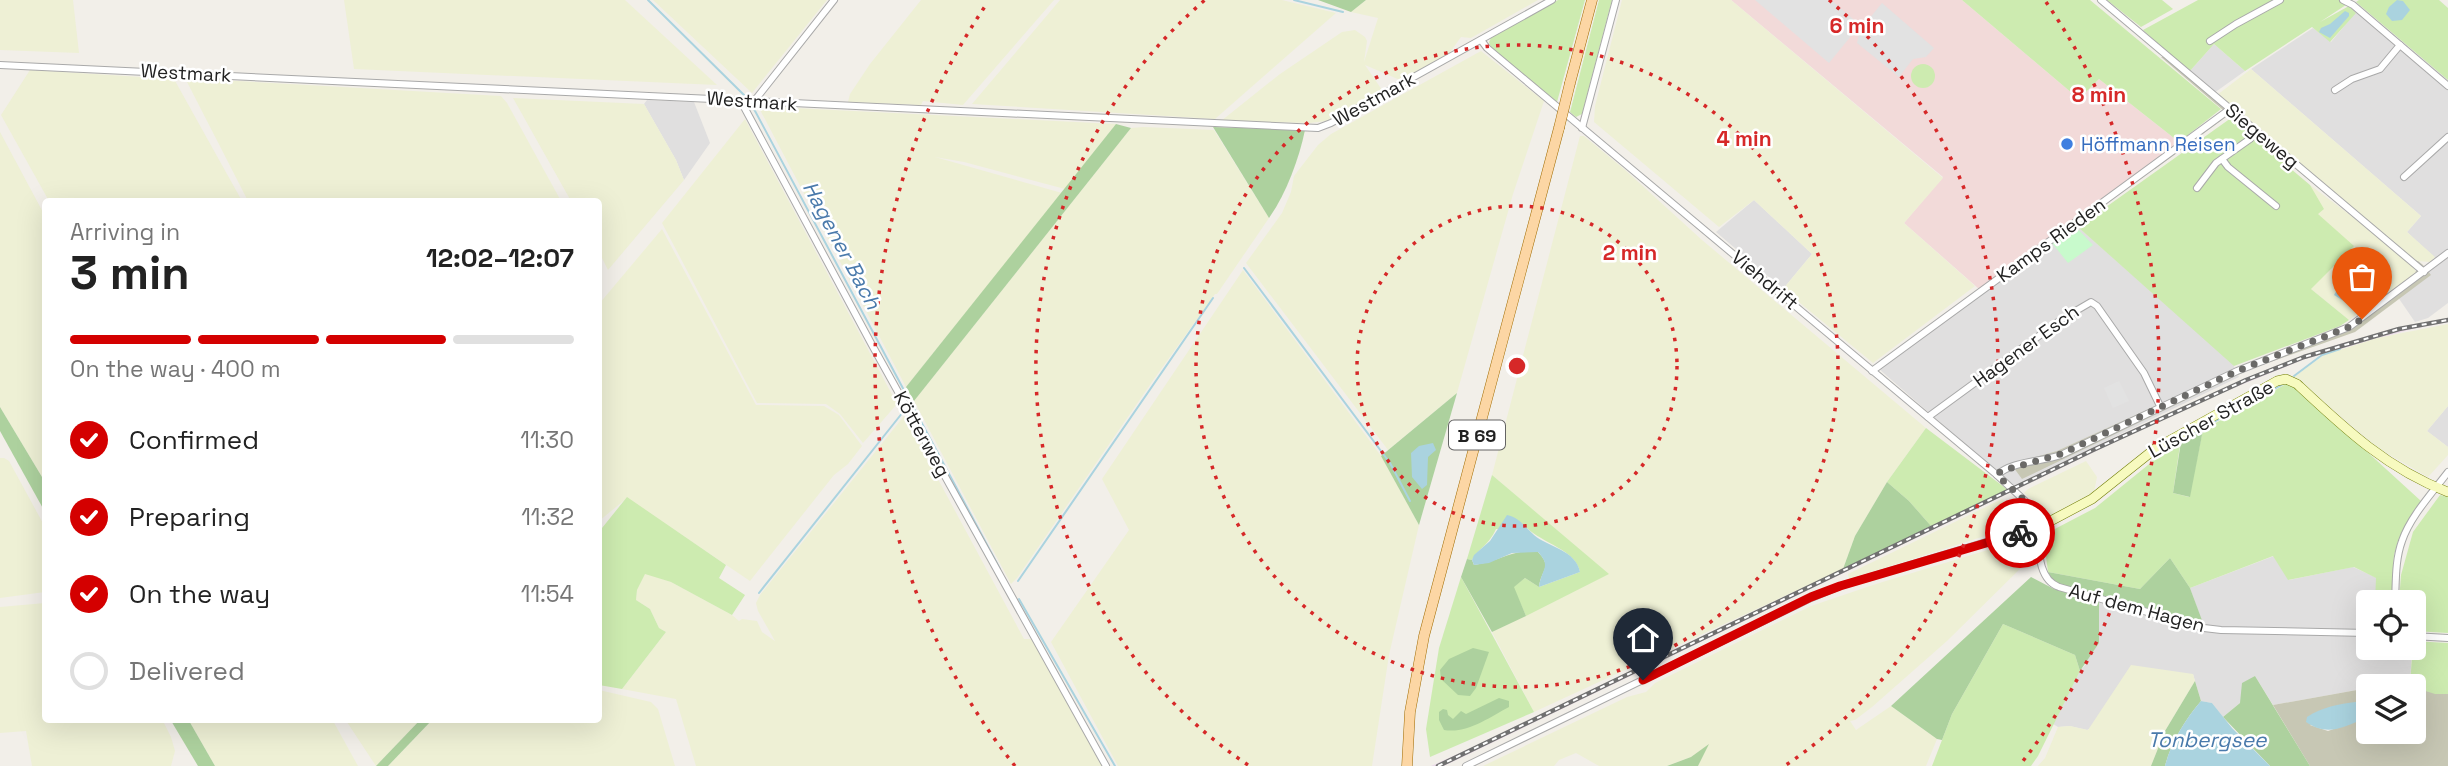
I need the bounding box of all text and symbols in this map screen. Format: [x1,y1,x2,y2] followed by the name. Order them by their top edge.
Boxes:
[1830,12,1884,39] text: 6 min
[140,58,232,88] street label: Westmark
[1328,66,1420,132] street label: Westmark
[2072,81,2126,108] text: 8 min
[706,85,798,117] street label: Westmark
[2220,98,2304,174] street label: Siegeweg
[1716,125,1772,152] text: 4 min
[2081,132,2236,157] place label: Höffmann Reisen
[2059,136,2075,152] marker: Höffmann Reisen
[797,176,888,315] water label: Hagener Bach
[1991,192,2111,288] street label: Kamps Rieden
[70,217,180,247] text: Arriving in
[1603,239,1657,266] text: 2 min
[426,241,574,275] text: 12:02–12:07
[70,244,190,302] text: 3 min
[1726,245,1804,315] street label: Viehdrift
[2332,247,2392,319] pin
[2343,258,2381,296] icon: bag
[1968,299,2084,393] street label: Hagener Esch
[70,354,281,384] text: On the way · 400 m
[1505,354,1529,378] centre of rings
[2144,374,2278,464] street label: Lüscher Straße
[888,387,956,481] street label: Kötterweg
[70,421,108,459] icon: check
[1449,421,1505,450] road number: B 69
[129,423,259,457] text: Confirmed
[520,425,574,455] text: 11:30
[70,498,108,536] icon: check
[1985,498,2055,568] courier
[129,500,250,534] text: Preparing
[521,502,574,532] text: 11:32
[2001,514,2039,552] icon: bike
[70,575,108,613] icon: check
[129,577,270,611] text: On the way
[2066,578,2208,638] street label: Auf dem Hagen
[521,579,574,609] text: 11:54
[2356,590,2426,744] map controls
[2356,590,2426,660] button: locate
[1613,608,1673,680] pin
[1624,619,1662,657] icon: home
[129,654,245,688] text: Delivered
[2356,674,2426,744] button: layers
[2148,726,2268,753] water label: Tonbergsee

